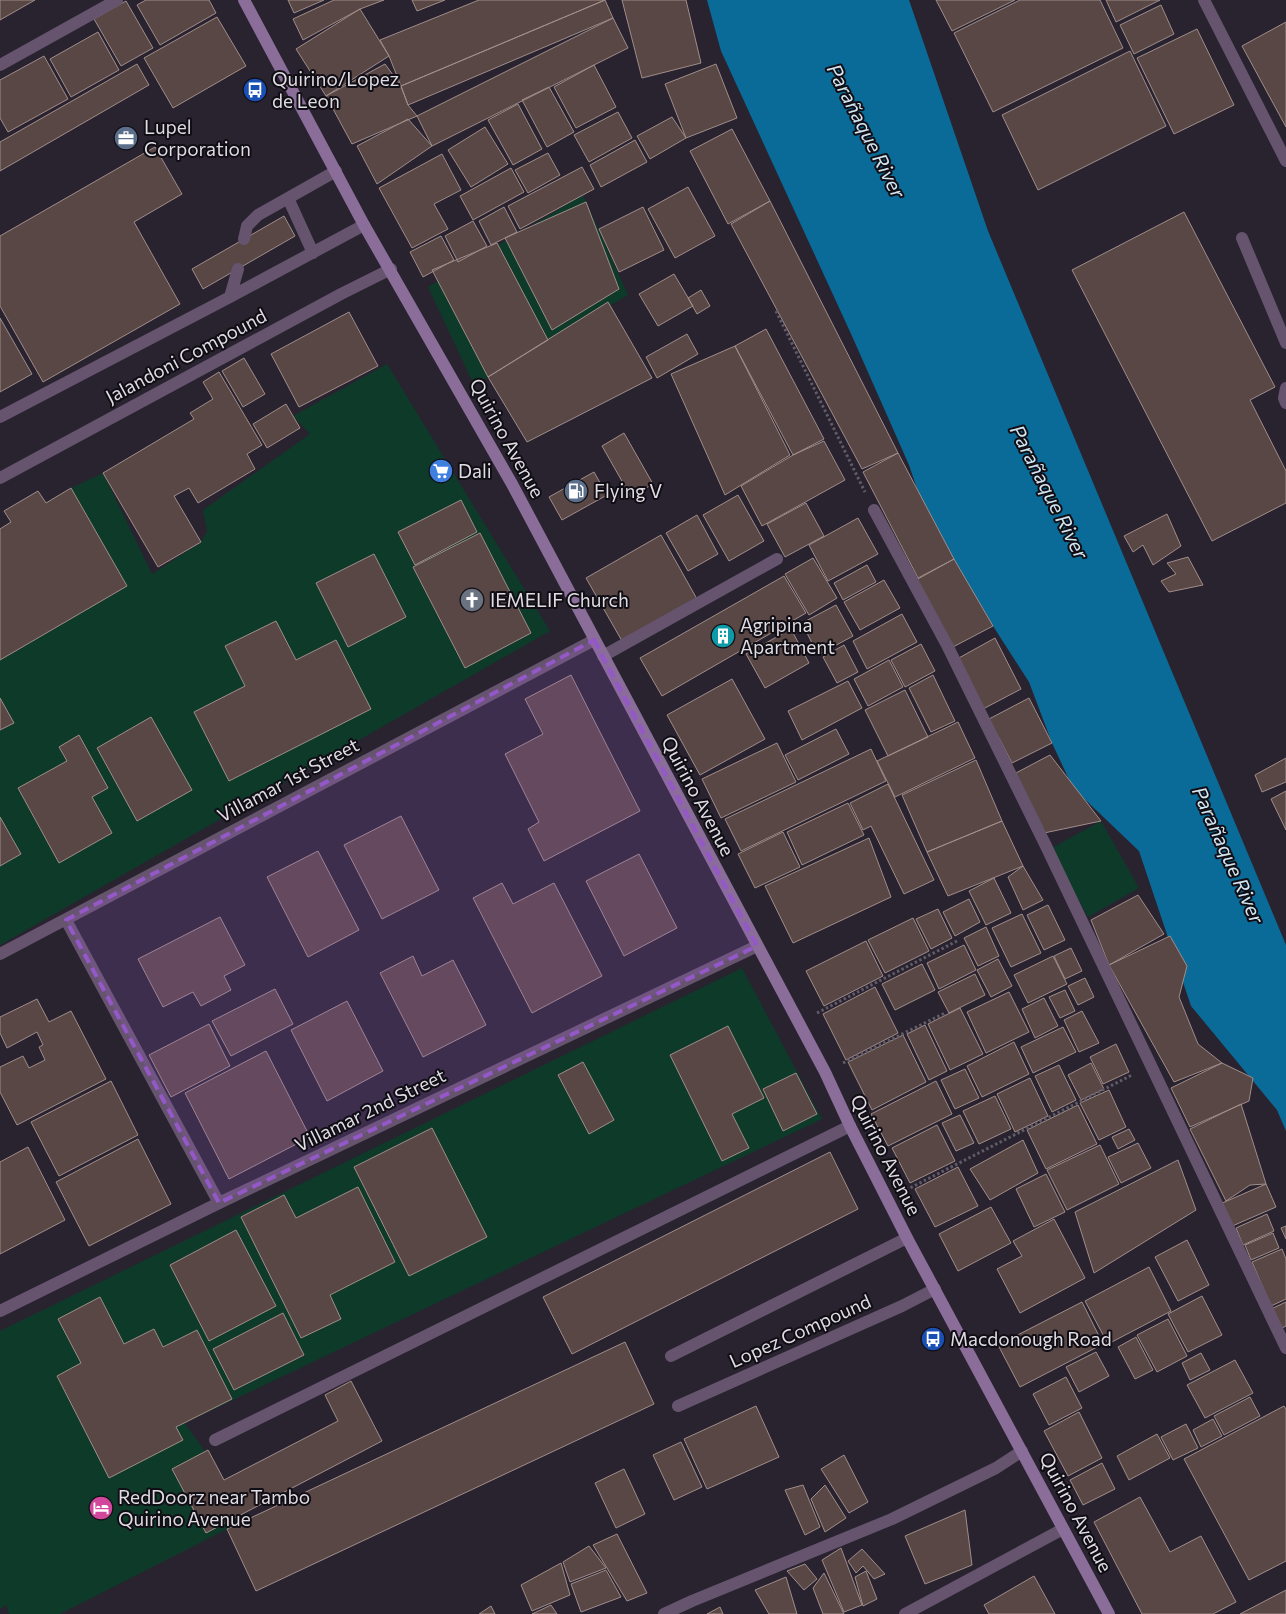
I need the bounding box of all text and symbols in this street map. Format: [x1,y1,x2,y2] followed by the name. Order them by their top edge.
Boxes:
[823,59,912,203] water label: Parañaque River
[272,67,399,112] place label: Quirino/Lopez de Leon
[242,77,268,103] bus stop icon: Quirino/Lopez de Leon
[144,115,251,160] place label: Lupel Corporation
[113,125,139,151] office icon: Lupel Corporation
[101,303,270,408] street label: Jalandoni Compound
[465,374,550,501] street label: Quirino Avenue
[1006,420,1095,564] water label: Parañaque River
[428,458,454,484] supermarket icon: Dali
[458,459,492,482] place label: Dali
[563,478,589,504] fuel station icon: Flying V
[594,479,662,502] place label: Flying V
[459,587,485,613] church icon: IEMELIF Church
[490,588,629,611] place label: IEMELIF Church
[740,613,835,658] place label: Agripina Apartment
[710,623,736,649] building icon: Agripina Apartment
[213,732,363,827] street label: Villamar 1st Street
[657,732,740,860] street label: Quirino Avenue
[1188,782,1270,928] water label: Parañaque River
[291,1063,449,1156] street label: Villamar 2nd Street
[846,1090,927,1219] street label: Quirino Avenue
[725,1289,874,1372] street label: Lopez Compound
[920,1326,946,1352] bus stop icon: Macdonough Road
[950,1327,1112,1350] place label: Macdonough Road
[1035,1448,1118,1576] street label: Quirino Avenue
[118,1485,310,1530] place label: RedDoorz near Tambo Quirino Avenue
[88,1495,114,1521] hotel icon: RedDoorz near Tambo Quirino Avenue

